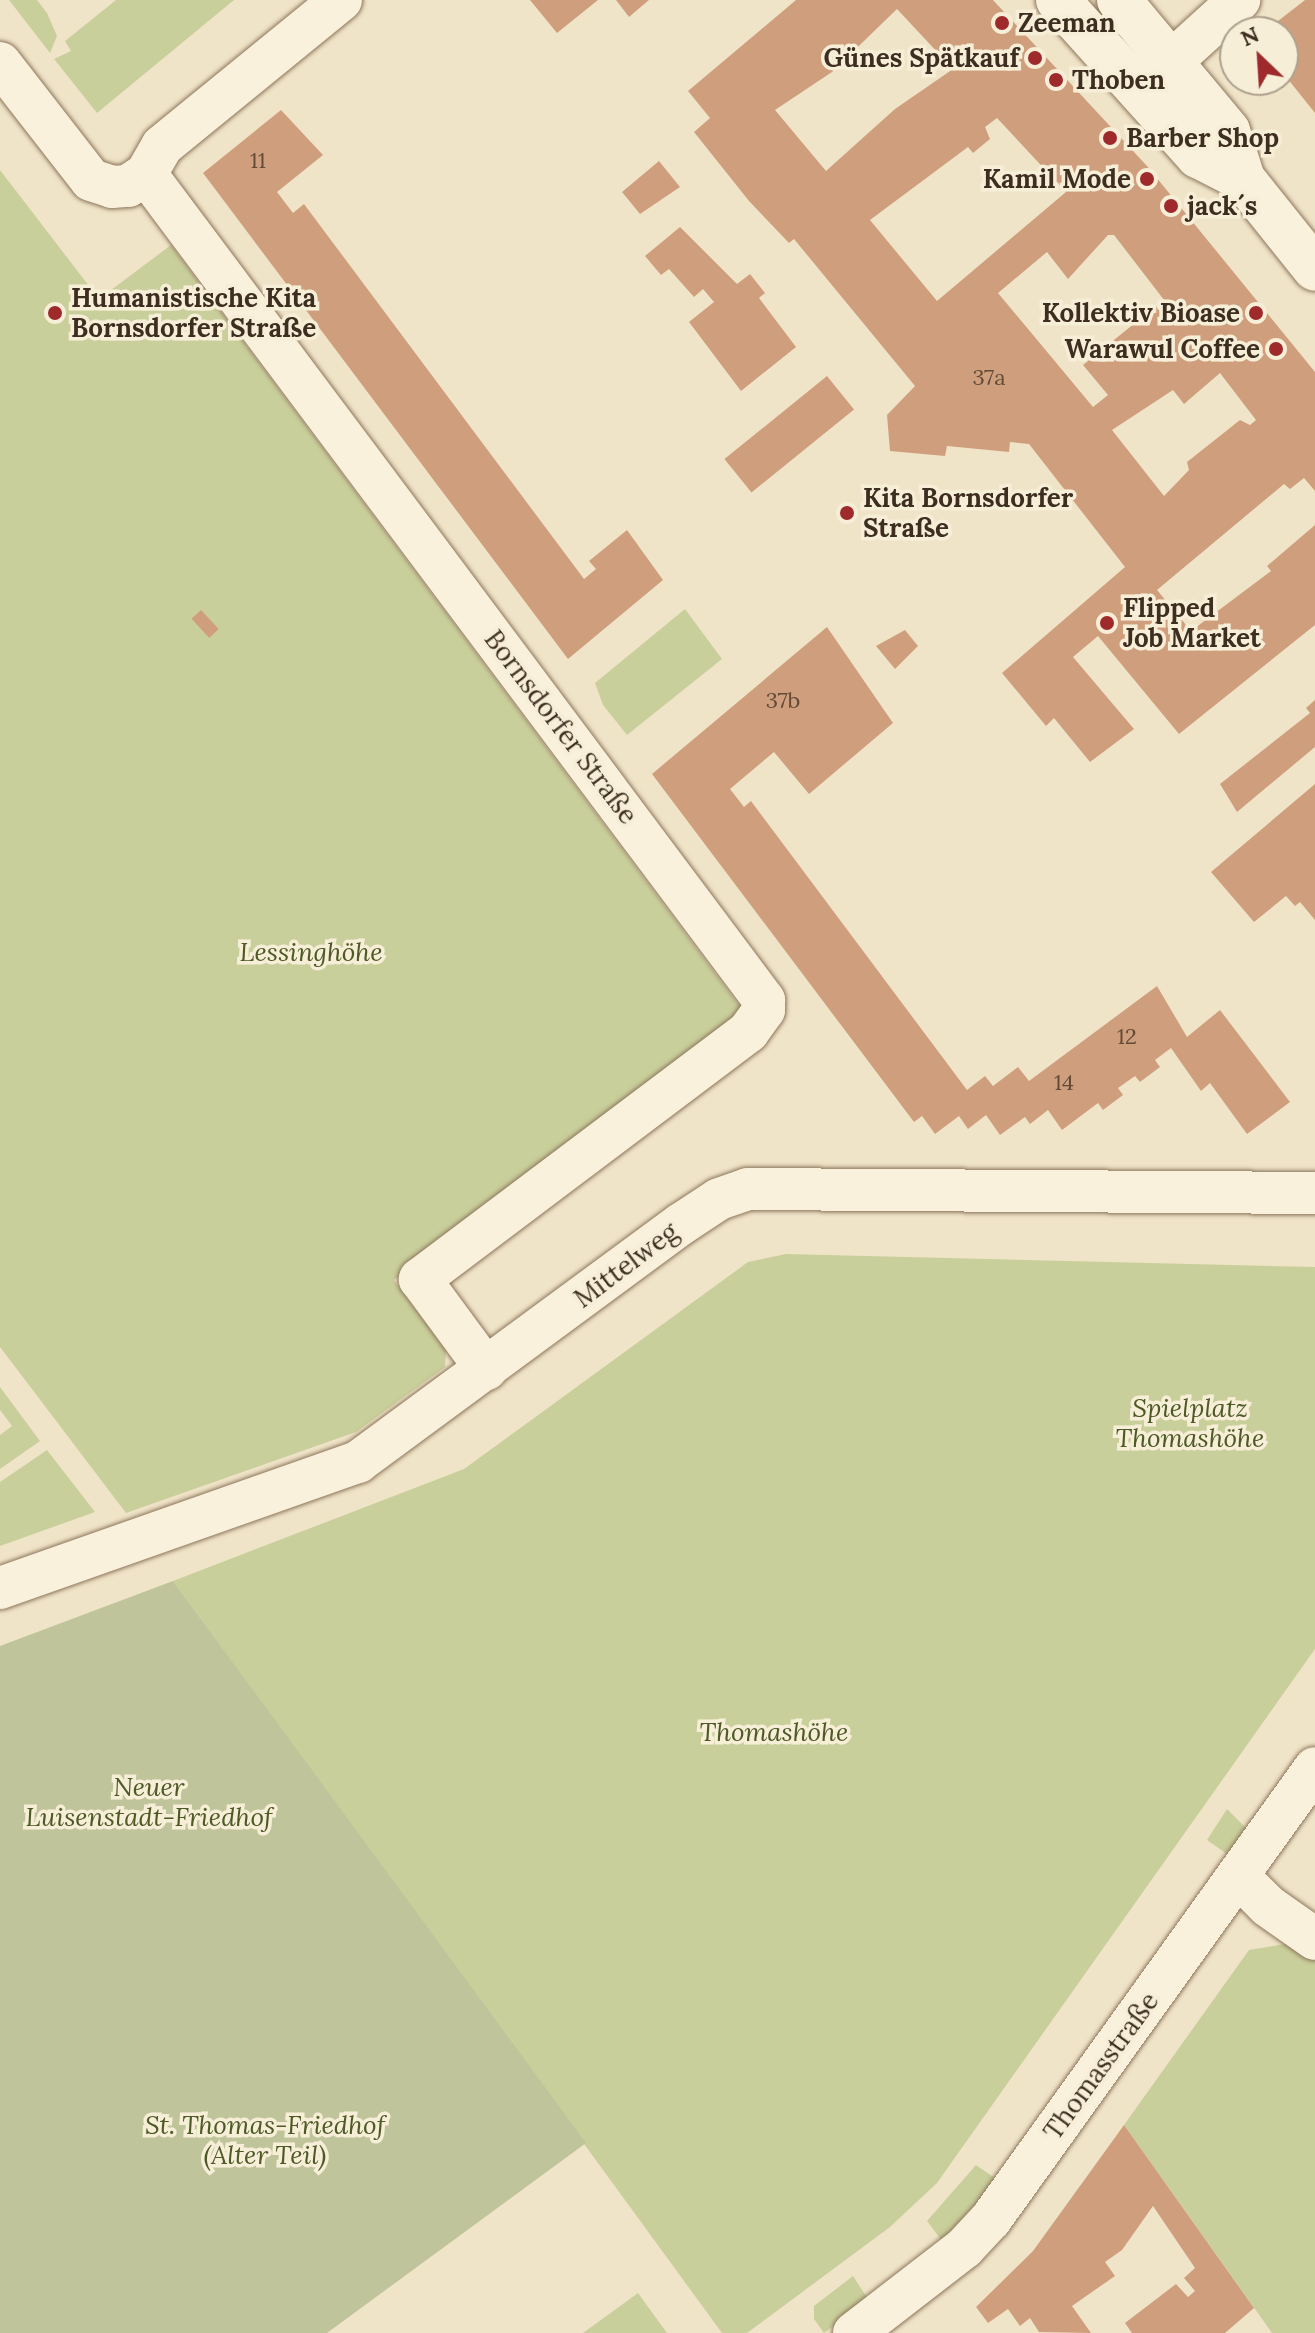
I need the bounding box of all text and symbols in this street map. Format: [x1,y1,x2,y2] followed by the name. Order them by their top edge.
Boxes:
[1018,7,1116,39] place label: Zeeman
[993,14,1011,32] marker: Zeeman
[1219,16,1299,96] north arrow
[1236,20,1263,52] text: N
[824,42,1019,74] place label: Günes Spätkauf
[1026,49,1044,67] marker: Günes Spätkauf
[1072,64,1165,96] place label: Thoben
[1047,71,1065,89] marker: Thoben
[1126,122,1279,154] place label: Barber Shop
[1101,129,1119,147] marker: Barber Shop
[250,148,266,174] house number: 11
[983,163,1131,195] place label: Kamil Mode
[1138,170,1156,188] marker: Kamil Mode
[1187,190,1257,222] place label: jack´s
[1162,197,1180,215] marker: jack´s
[71,282,316,344] place label: Humanistische Kita Bornsdorfer Straße
[1042,297,1240,329] place label: Kollektiv Bioase
[46,304,64,322] marker: Humanistische Kita Bornsdorfer Straße
[1247,304,1265,322] marker: Kollektiv Bioase
[1065,333,1260,365] place label: Warawul Coffee
[1267,340,1285,358] marker: Warawul Coffee
[972,365,1006,391] house number: 37a
[863,482,1073,544] place label: Kita Bornsdorfer Straße
[838,504,856,522] marker: Kita Bornsdorfer Straße
[1123,592,1261,654] place label: Flipped Job Market
[1098,614,1116,632] marker: Flipped Job Market
[478,624,644,830] street label: Bornsdorfer Straße
[766,688,800,714] house number: 37b
[239,936,383,968] park label: Lessinghöhe
[1117,1024,1137,1050] house number: 12
[1054,1070,1074,1096] house number: 14
[568,1216,684,1314] street label: Mittelweg
[1116,1392,1264,1454] park label: Spielplatz Thomashöhe
[700,1716,848,1748] park label: Thomashöhe
[26,1771,272,1832] park label: Neuer Luisenstadt-Friedhof
[1037,1986,1165,2146] street label: Thomasstraße
[145,2109,385,2170] park label: St. Thomas-Friedhof (Alter Teil)

